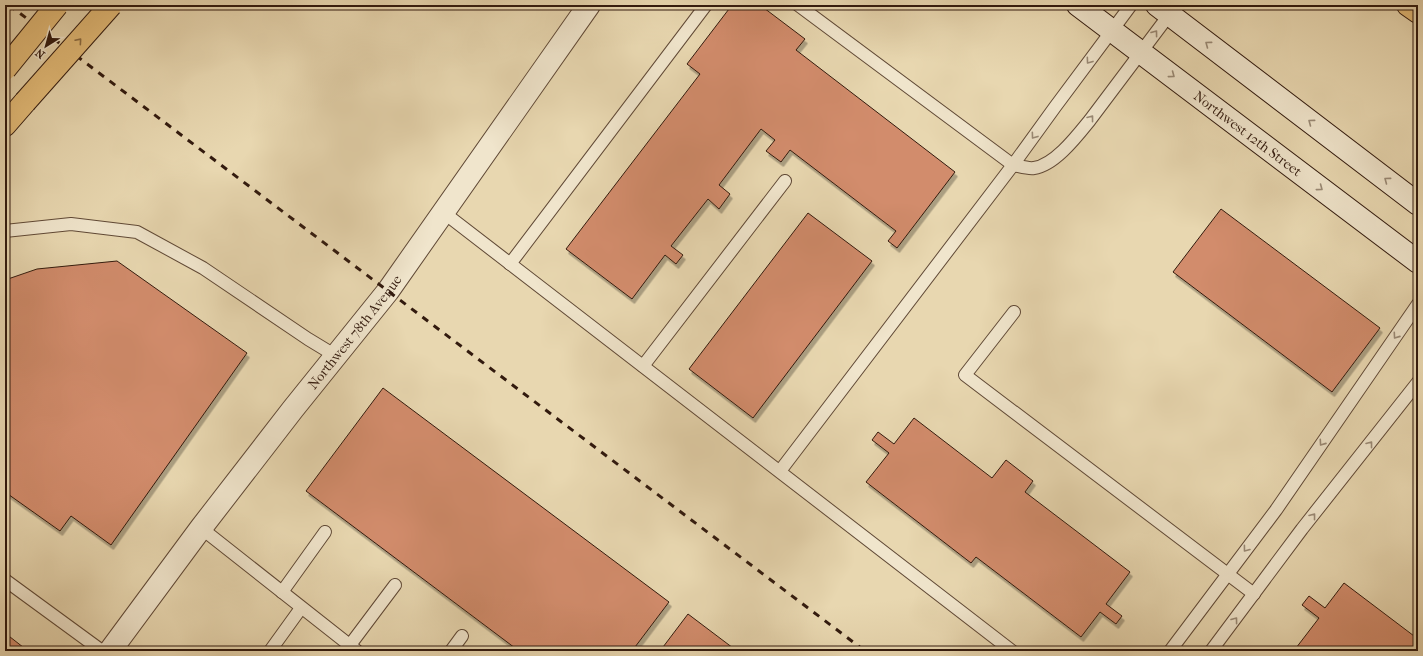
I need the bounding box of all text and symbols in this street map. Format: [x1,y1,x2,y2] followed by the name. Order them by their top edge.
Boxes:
[26,26,66,66] north arrow
[1150,31,1157,38] one-way arrow
[74,39,81,46] one-way arrow
[1205,42,1212,49] one-way arrow
[33,45,48,61] text: N
[1087,57,1094,64] one-way arrow
[1168,71,1175,78] one-way arrow
[1190,87,1305,180] street label: Northwest 12th Street
[1087,116,1094,123] one-way arrow
[1308,120,1315,127] one-way arrow
[1031,132,1039,139] one-way arrow
[1384,178,1391,185] one-way arrow
[1316,183,1323,190] one-way arrow
[304,272,405,393] street label: Northwest 78th Avenue
[1394,332,1401,339] one-way arrow
[1320,439,1327,446] one-way arrow
[1365,441,1372,448] one-way arrow
[1308,513,1316,520] one-way arrow
[1244,545,1251,552] one-way arrow
[1230,617,1237,624] one-way arrow

